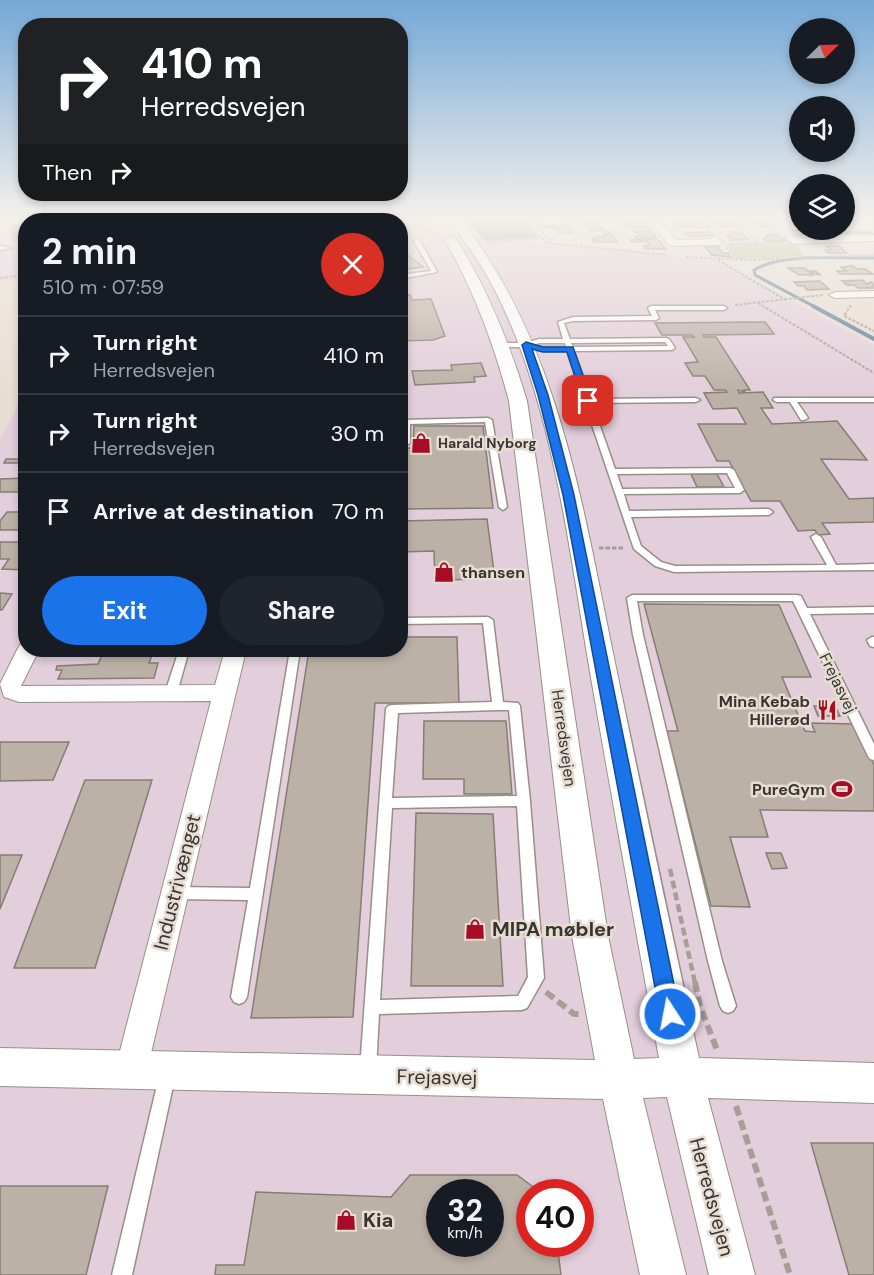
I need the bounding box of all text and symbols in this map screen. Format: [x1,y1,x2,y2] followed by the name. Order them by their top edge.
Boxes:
[789,18,855,84] north arrow
[789,18,855,240] map controls
[141,36,263,91] text: 410 m
[42,42,120,120] icon: right
[141,89,306,124] text: Herredsvejen
[789,96,855,162] button: sound
[104,156,137,189] icon: right
[42,158,92,187] text: Then
[789,174,855,240] button: layers
[42,228,137,275] text: 2 min
[321,233,384,296] button: close
[42,274,164,300] text: 510 m · 07:59
[93,328,198,357] text: Turn right
[42,339,75,372] icon: right
[323,341,384,370] text: 410 m
[93,357,215,383] text: Herredsvejen
[562,375,613,426] pin
[571,384,604,417] icon: arrive
[93,406,198,435] text: Turn right
[42,417,75,450] icon: right
[330,419,384,448] text: 30 m
[409,431,433,455] shop icon: Harald Nyborg
[438,434,537,452] place label: Harald Nyborg
[93,435,215,461] text: Herredsvejen
[42,495,75,528] icon: arrive
[93,497,314,526] text: Arrive at destination
[332,497,384,526] text: 70 m
[432,560,456,584] shop icon: thansen
[461,562,525,583] place label: thansen
[42,576,207,645] button: Exit
[219,576,384,645] button: Share
[814,649,862,717] street label: Frejasvej
[547,688,581,788] street label: Herredsvejen
[719,691,810,730] place label: Mina Kebab Hillerød
[815,698,839,722] restaurant icon: Mina Kebab Hillerød
[830,777,854,801] sports icon: PureGym
[752,779,825,800] place label: PureGym
[148,811,206,953] street label: Industrivænget
[492,916,614,942] place label: MIPA møbler
[463,917,487,941] shop icon: MIPA møbler
[638,982,702,1046] position arrow
[396,1063,478,1091] street label: Frejasvej
[684,1135,740,1259] street label: Herredsvejen
[516,1179,594,1257] speed limit sign: 40
[447,1191,483,1230] text: 32
[363,1207,393,1233] place label: Kia
[334,1208,358,1232] shop icon: Kia
[447,1223,483,1243] text: km/h

